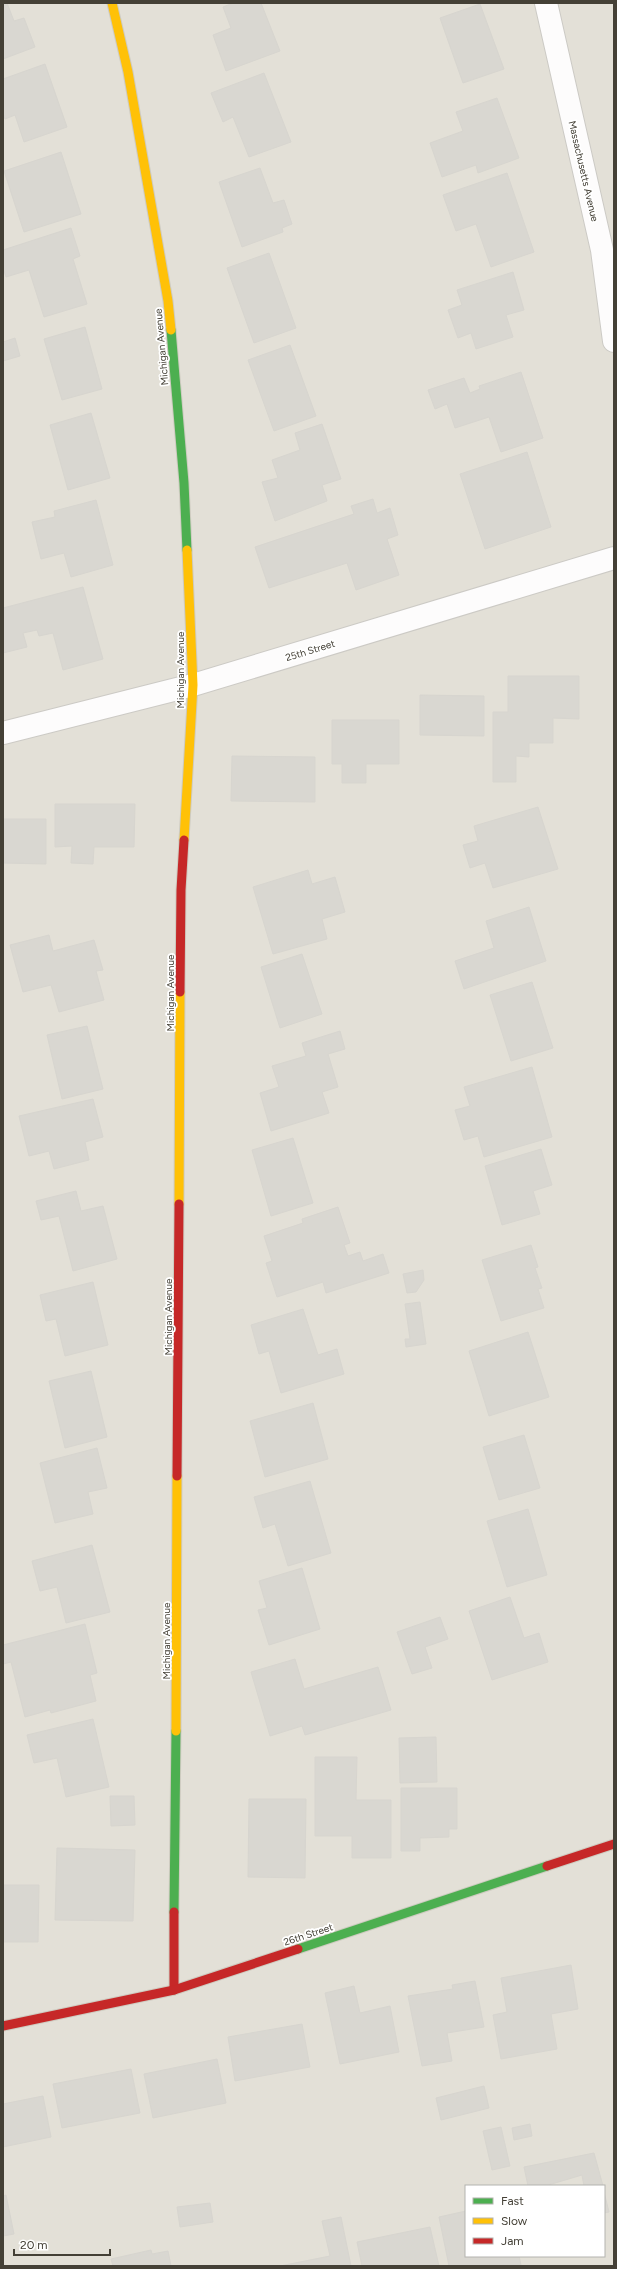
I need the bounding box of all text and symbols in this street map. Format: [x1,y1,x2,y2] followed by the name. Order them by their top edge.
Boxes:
[566,119,602,223] street label: Massachusetts Avenue
[152,308,171,386] street label: Michigan Avenue
[174,631,187,708] street label: Michigan Avenue
[284,637,337,664] street label: 25th Street
[164,954,177,1031] street label: Michigan Avenue
[162,1278,175,1355] street label: Michigan Avenue
[160,1602,173,1679] street label: Michigan Avenue
[282,1920,335,1949] street label: 26th Street
[465,2185,605,2257] legend
[501,2194,524,2208] text: Fast
[501,2214,528,2228] text: Slow
[14,2231,110,2257] scale bar
[501,2234,524,2248] text: Jam
[20,2238,48,2252] text: 20 m

